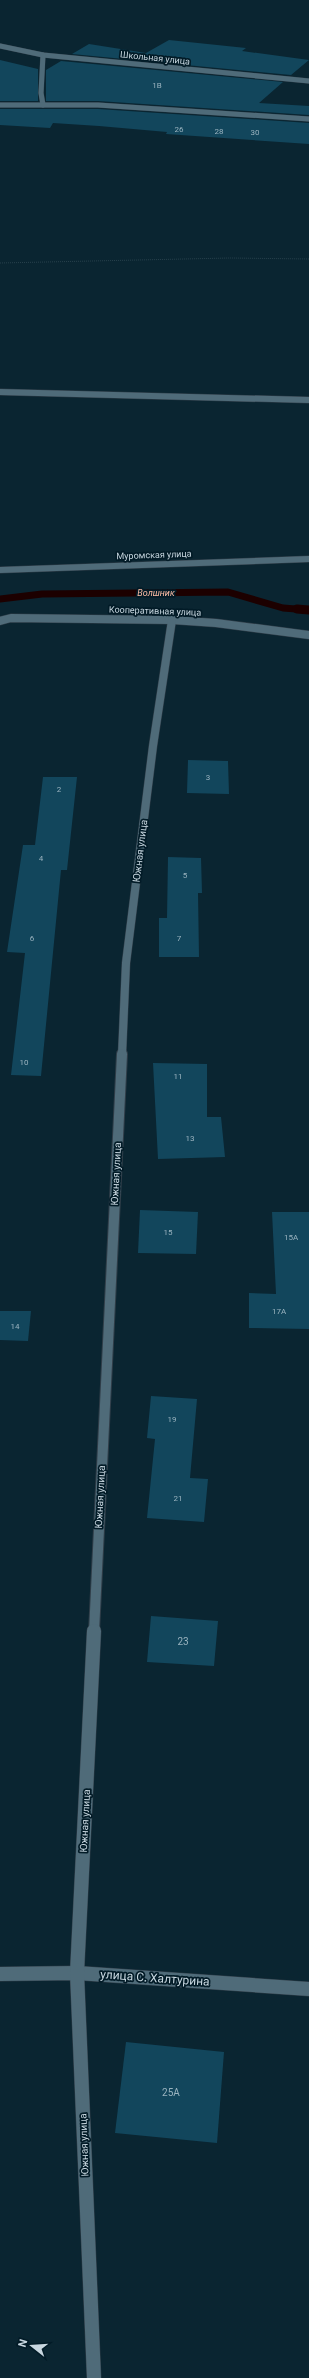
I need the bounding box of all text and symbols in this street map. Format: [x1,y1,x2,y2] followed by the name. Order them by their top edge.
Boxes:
[119,49,191,67] street label: Школьная улица
[152,81,162,90] house number: 1В
[175,125,184,134] house number: 26
[215,127,224,136] house number: 28
[251,128,260,137] house number: 30
[116,549,192,561] street label: Муромская улица
[137,588,175,598] water label: Волшник
[109,604,201,618] street label: Кооперативная улица
[206,773,210,782] house number: 3
[57,785,62,794] house number: 2
[131,819,149,883] street label: Южная улица
[39,854,44,863] house number: 4
[183,871,188,880] house number: 5
[30,934,35,943] house number: 6
[177,934,182,943] house number: 7
[20,1058,29,1067] house number: 10
[174,1072,183,1081] house number: 11
[186,1134,195,1143] house number: 13
[109,1142,123,1206] street label: Южная улица
[164,1228,173,1237] house number: 15
[284,1233,299,1242] house number: 15А
[272,1307,287,1316] house number: 17А
[11,1322,20,1331] house number: 14
[168,1415,177,1424] house number: 19
[93,1465,107,1529] street label: Южная улица
[174,1494,183,1503] house number: 21
[177,1636,189,1647] house number: 23
[78,1789,92,1853] street label: Южная улица
[100,1967,210,1989] street label: улица С. Халтурина
[162,2087,180,2098] house number: 25А
[77,2113,91,2177] street label: Южная улица
[12,2326,52,2366] north arrow
[16,2337,30,2349] text: N

